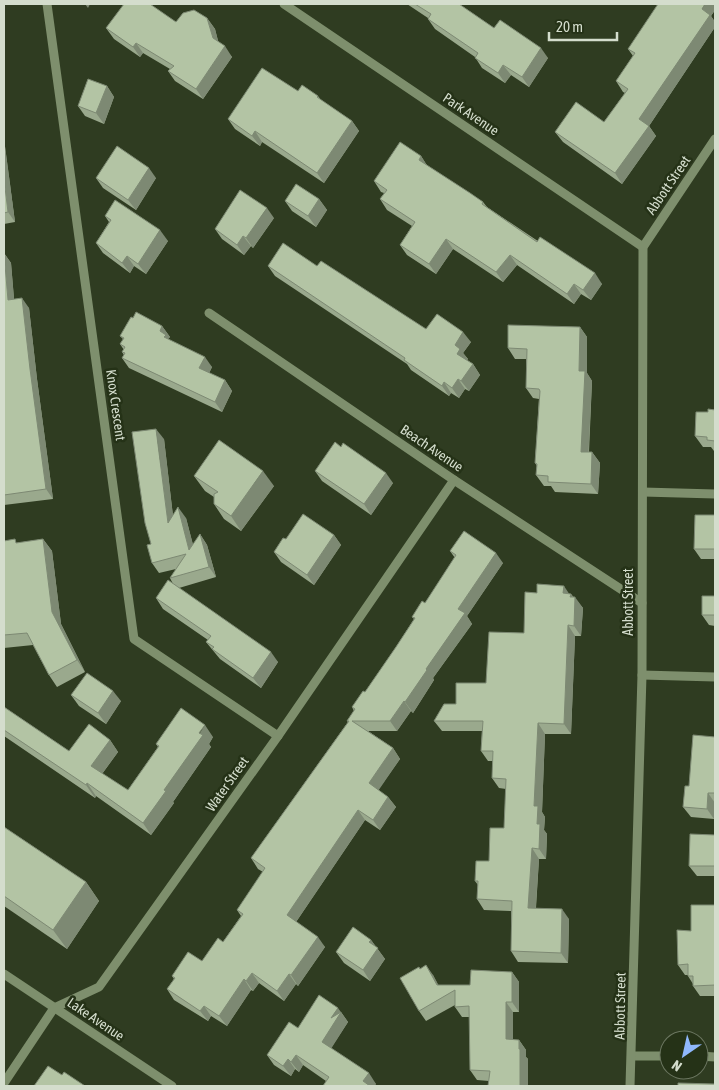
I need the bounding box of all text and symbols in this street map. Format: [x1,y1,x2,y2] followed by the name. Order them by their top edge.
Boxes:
[549,10,616,42] scale bar
[556,18,583,35] text: 20 m
[440,89,502,139] street label: Park Avenue
[643,153,693,217] street label: Abbott Street
[103,368,129,442] street label: Knox Crescent
[398,421,466,475] street label: Beach Avenue
[620,568,636,636] street label: Abbott Street
[202,753,252,815] street label: Water Street
[611,972,629,1040] street label: Abbott Street
[65,994,127,1044] street label: Lake Avenue
[659,1030,709,1080] north arrow
[669,1057,685,1075] text: N

